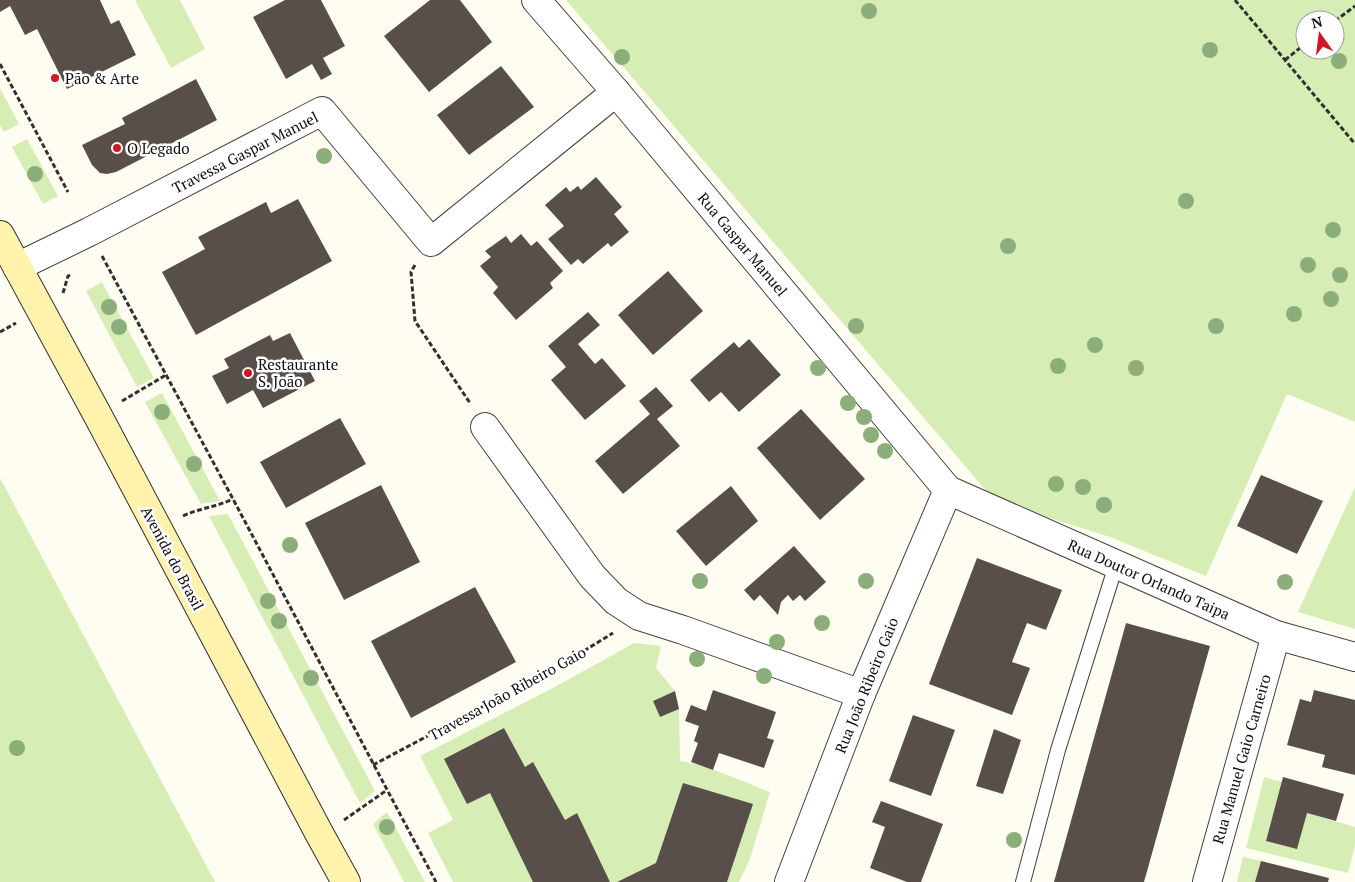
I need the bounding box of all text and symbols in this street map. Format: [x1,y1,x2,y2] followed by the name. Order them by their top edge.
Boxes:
[1295,10,1345,60] north arrow
[1309,11,1325,32] text: N
[65,68,139,88] place label: Pão & Arte
[49,72,61,84] marker: Pão & Arte
[169,106,321,198] street label: Travessa Gaspar Manuel
[127,138,190,158] place label: O Legado
[111,142,123,154] marker: O Legado
[694,188,792,300] street label: Rua Gaspar Manuel
[258,354,338,391] place label: Restaurante S. João
[242,367,254,379] marker: Restaurante S. João
[137,502,209,614] street label: Avenida do Brasil
[1065,534,1234,624] street label: Rua Doutor Orlando Taipa
[830,614,902,756] street label: Rua João Ribeiro Gaio
[425,641,589,745] street label: Travessa João Ribeiro Gaio
[1207,672,1275,846] street label: Rua Manuel Gaio Carneiro

